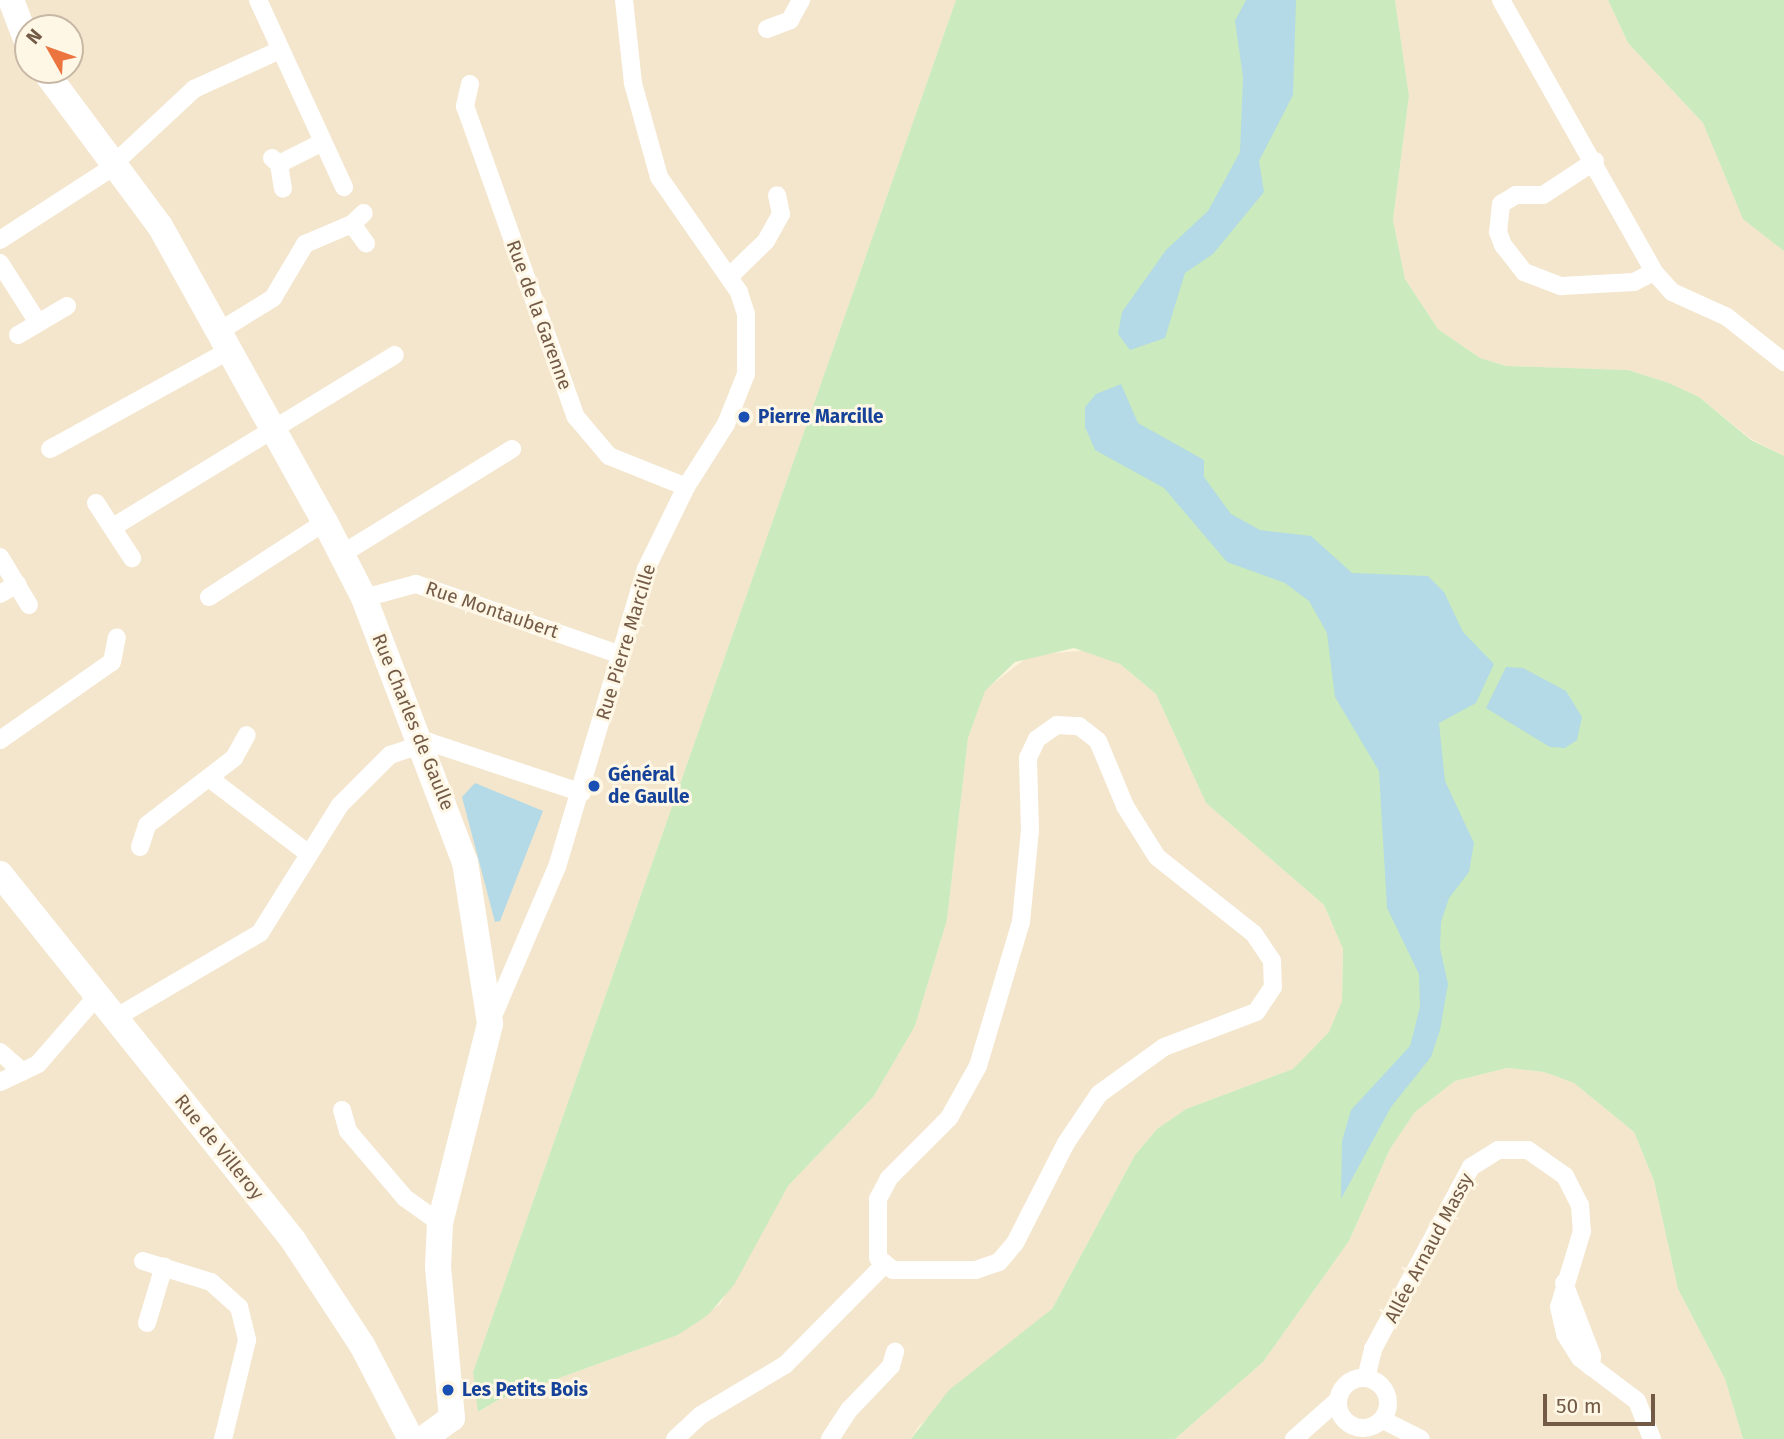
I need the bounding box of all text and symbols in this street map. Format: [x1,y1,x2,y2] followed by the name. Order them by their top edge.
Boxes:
[14,14,84,84] north arrow
[21,24,47,49] text: N
[501,237,577,393] street label: Rue de la Garenne
[758,406,883,428] place label: Pierre Marcille
[736,409,752,425] marker: Pierre Marcille
[591,561,661,723] street label: Rue Pierre Marcille
[423,577,561,643] street label: Rue Montaubert
[367,630,459,814] street label: Rue Charles de Gaulle
[608,764,690,808] place label: Général de Gaulle
[586,778,602,794] marker: Général de Gaulle
[170,1090,268,1204] street label: Rue de Villeroy
[1380,1169,1478,1327] street label: Allée Arnaud Massy
[462,1379,588,1401] place label: Les Petits Bois
[1546,1380,1658,1424] scale bar
[440,1382,456,1398] marker: Les Petits Bois
[1556,1393,1602,1419] text: 50 m

